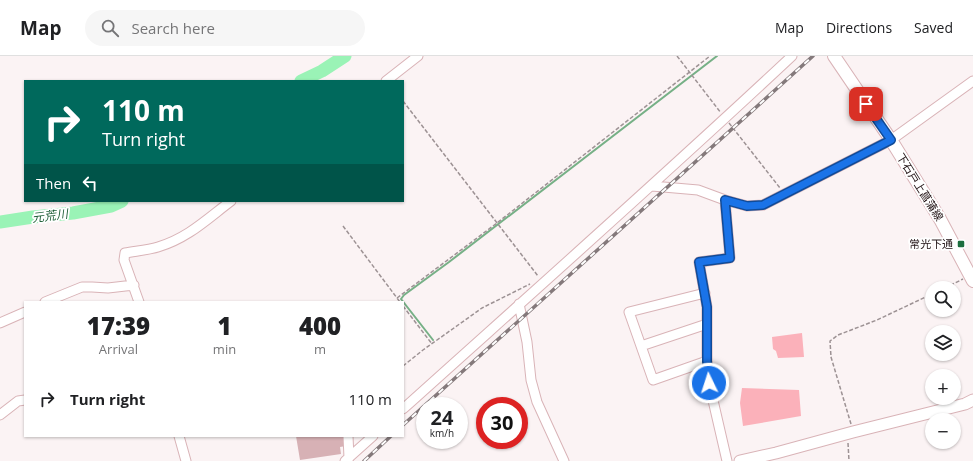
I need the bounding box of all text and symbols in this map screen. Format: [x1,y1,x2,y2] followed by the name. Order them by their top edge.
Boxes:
[85,10,365,46] search box
[20,15,61,41] text: Map
[99,17,121,39] icon: search
[131,18,215,38] text: Search here
[775,18,804,37] text: Map
[826,18,892,37] text: Directions
[914,18,953,37] text: Saved
[849,87,883,121] pin
[102,91,185,129] text: 110 m
[855,93,877,115] icon: arrive
[36,96,88,148] icon: right
[102,127,185,151] text: Turn right
[894,150,947,223] street label: 下石戸上菖蒲線
[79,172,101,194] icon: left
[36,173,71,193] text: Then
[31,205,71,226] water label: 元荒川
[909,236,953,251] place label: 常光下通
[956,239,966,249] marker: 常光下通
[925,281,961,449] map controls
[925,281,961,317] button: search
[87,309,150,342] text: 17:39
[217,309,232,342] text: 1
[299,309,341,342] text: 400
[925,325,961,361] button: layers
[99,340,138,358] text: Arrival
[213,340,236,358] text: min
[314,340,326,358] text: m
[688,362,730,404] position arrow
[925,369,961,405] button: +
[36,388,58,410] icon: right
[70,389,145,409] text: Turn right
[348,389,392,409] text: 110 m
[476,397,528,449] speed limit sign: 30
[431,404,453,431] text: 24
[925,413,961,449] button: −
[430,426,454,440] text: km/h

